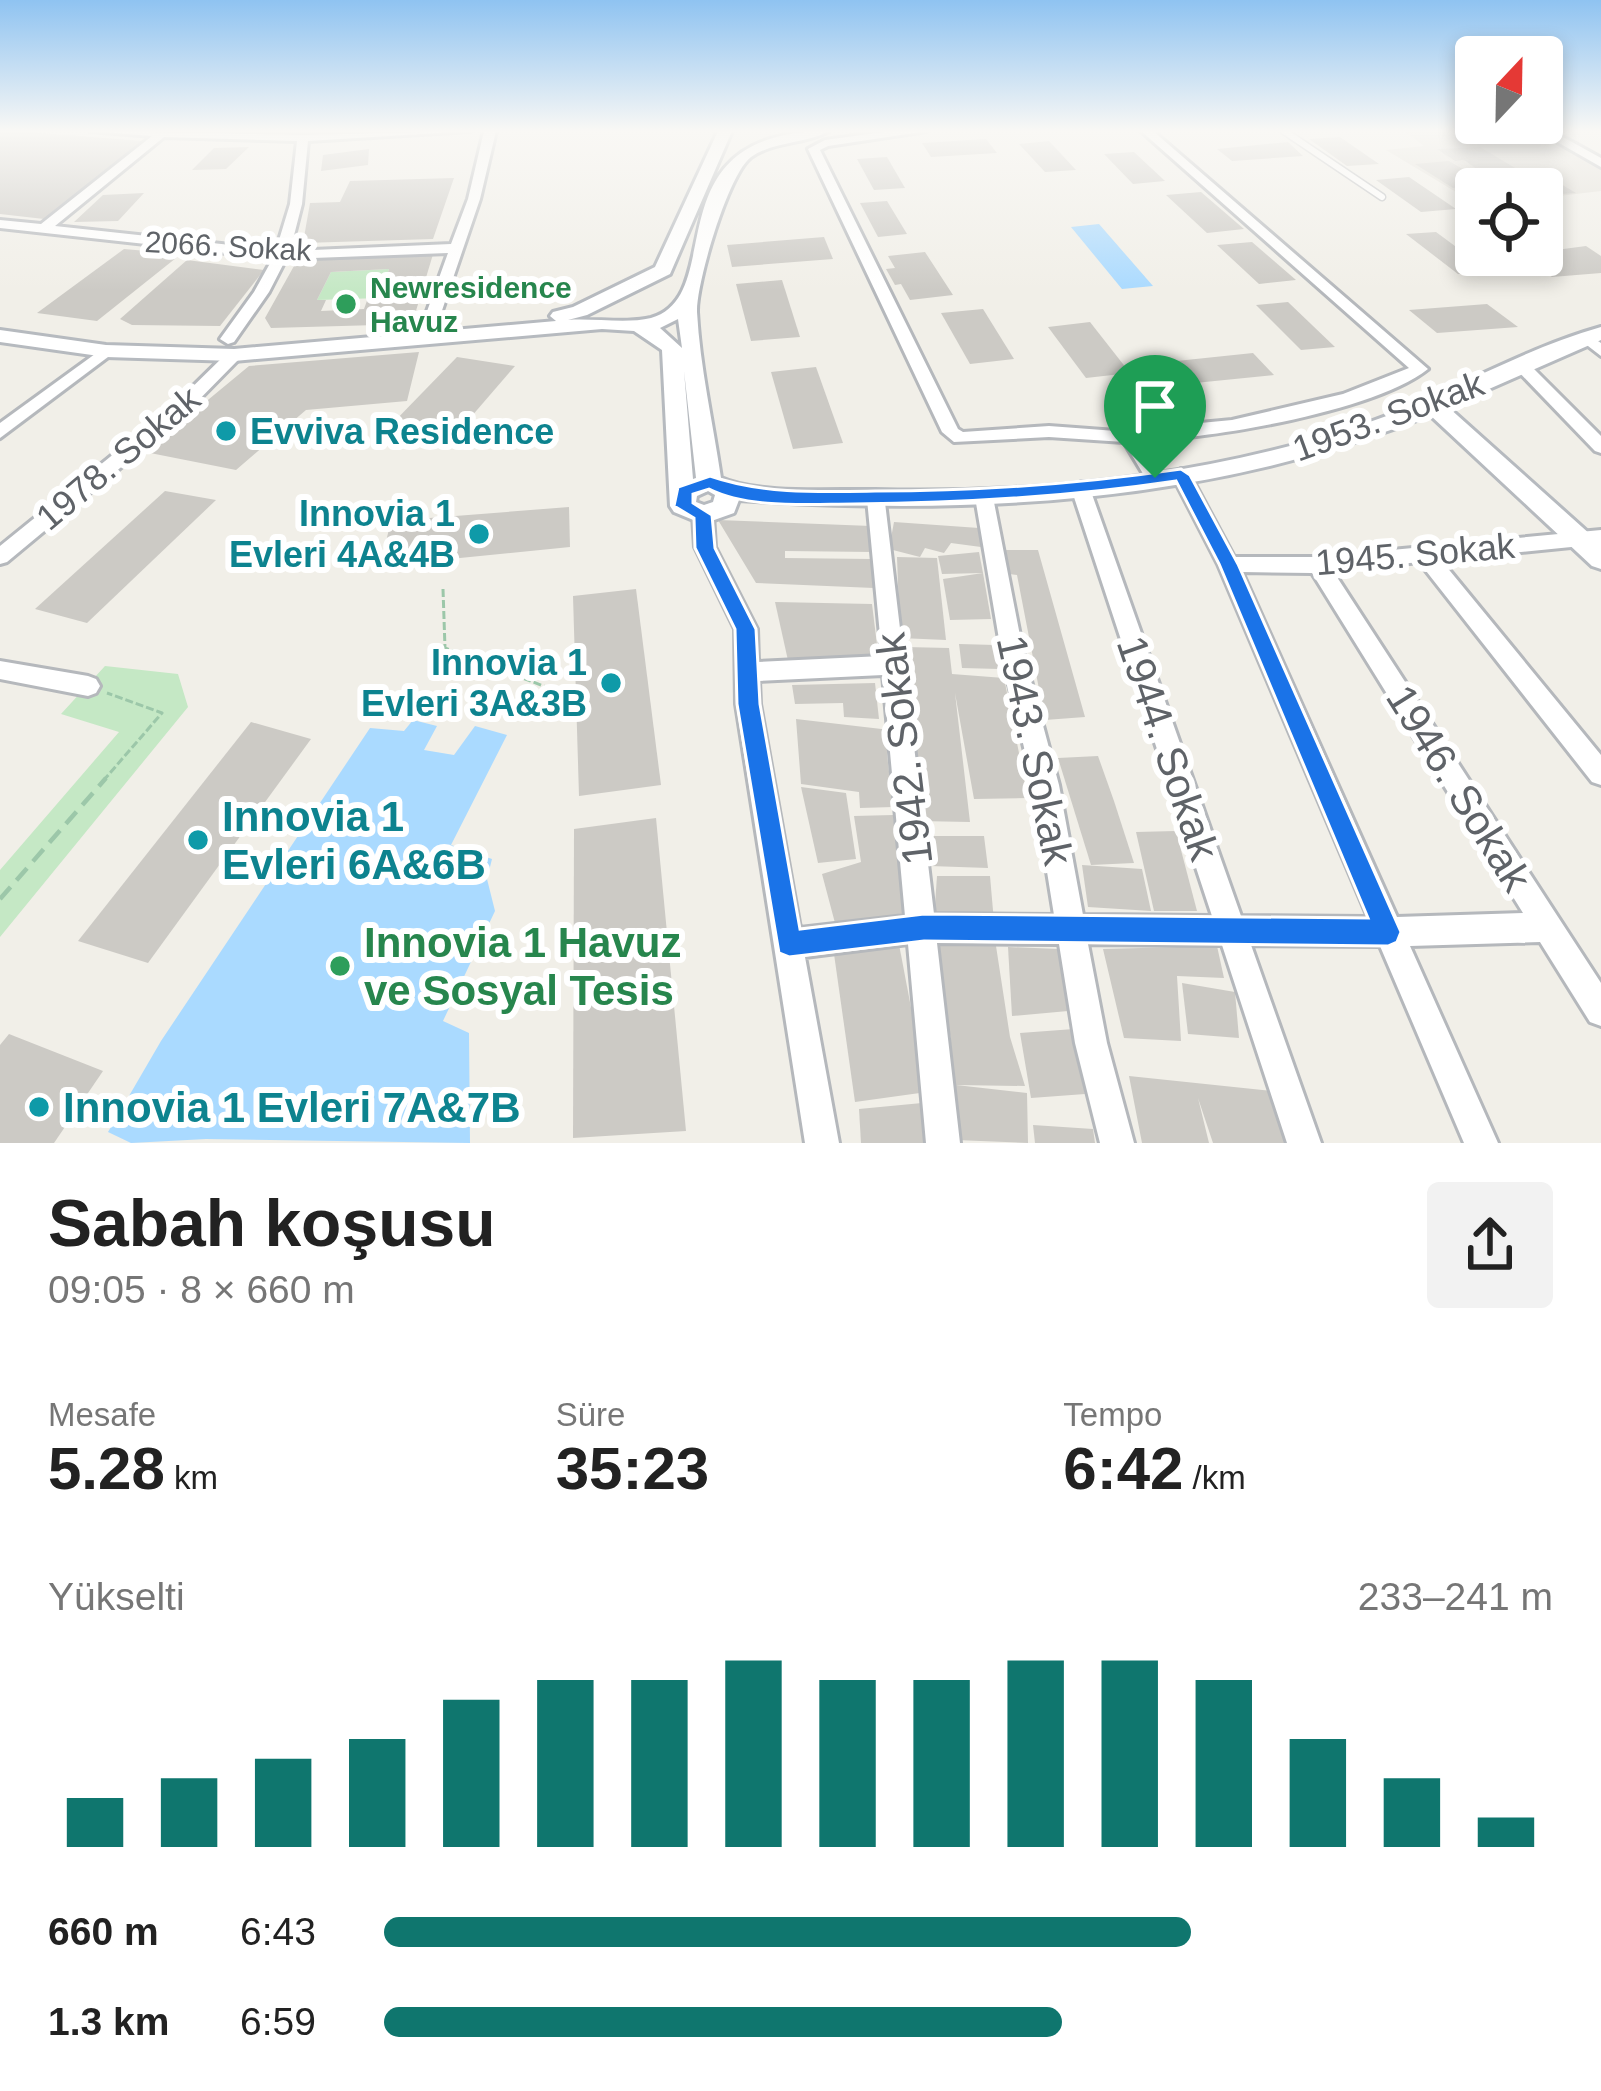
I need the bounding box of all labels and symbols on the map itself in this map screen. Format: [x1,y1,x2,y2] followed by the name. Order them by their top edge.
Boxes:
[1455,36,1563,144] north arrow
[144,225,313,267] street label: 2066. Sokak
[370,271,572,338] place label: Newresidence Havuz
[333,291,359,317] marker: Newresidence Havuz
[1104,355,1206,478] pin
[1287,362,1490,469] street label: 1953. Sokak
[28,377,209,538] street label: 1978. Sokak
[250,411,554,452] place label: Evviva Residence
[213,418,239,444] marker: Evviva Residence
[229,493,455,575] place label: Innovia 1 Evleri 4A&4B
[466,521,492,547] marker: Innovia 1 Evleri 4A&4B
[1314,525,1517,583] street label: 1945. Sokak
[866,629,942,868] street label: 1942. Sokak
[1108,630,1229,867] street label: 1944. Sokak
[988,631,1082,870] street label: 1943. Sokak
[361,642,587,724] place label: Innovia 1 Evleri 3A&3B
[598,670,624,696] marker: Innovia 1 Evleri 3A&3B
[1377,677,1541,900] street label: 1946. Sokak
[222,793,486,888] place label: Innovia 1 Evleri 6A&6B
[185,827,211,853] marker: Innovia 1 Evleri 6A&6B
[364,919,681,1014] place label: Innovia 1 Havuz ve Sosyal Tesis
[327,953,353,979] marker: Innovia 1 Havuz ve Sosyal Tesis
[63,1084,521,1131] place label: Innovia 1 Evleri 7A&7B
[26,1094,52,1120] marker: Innovia 1 Evleri 7A&7B

